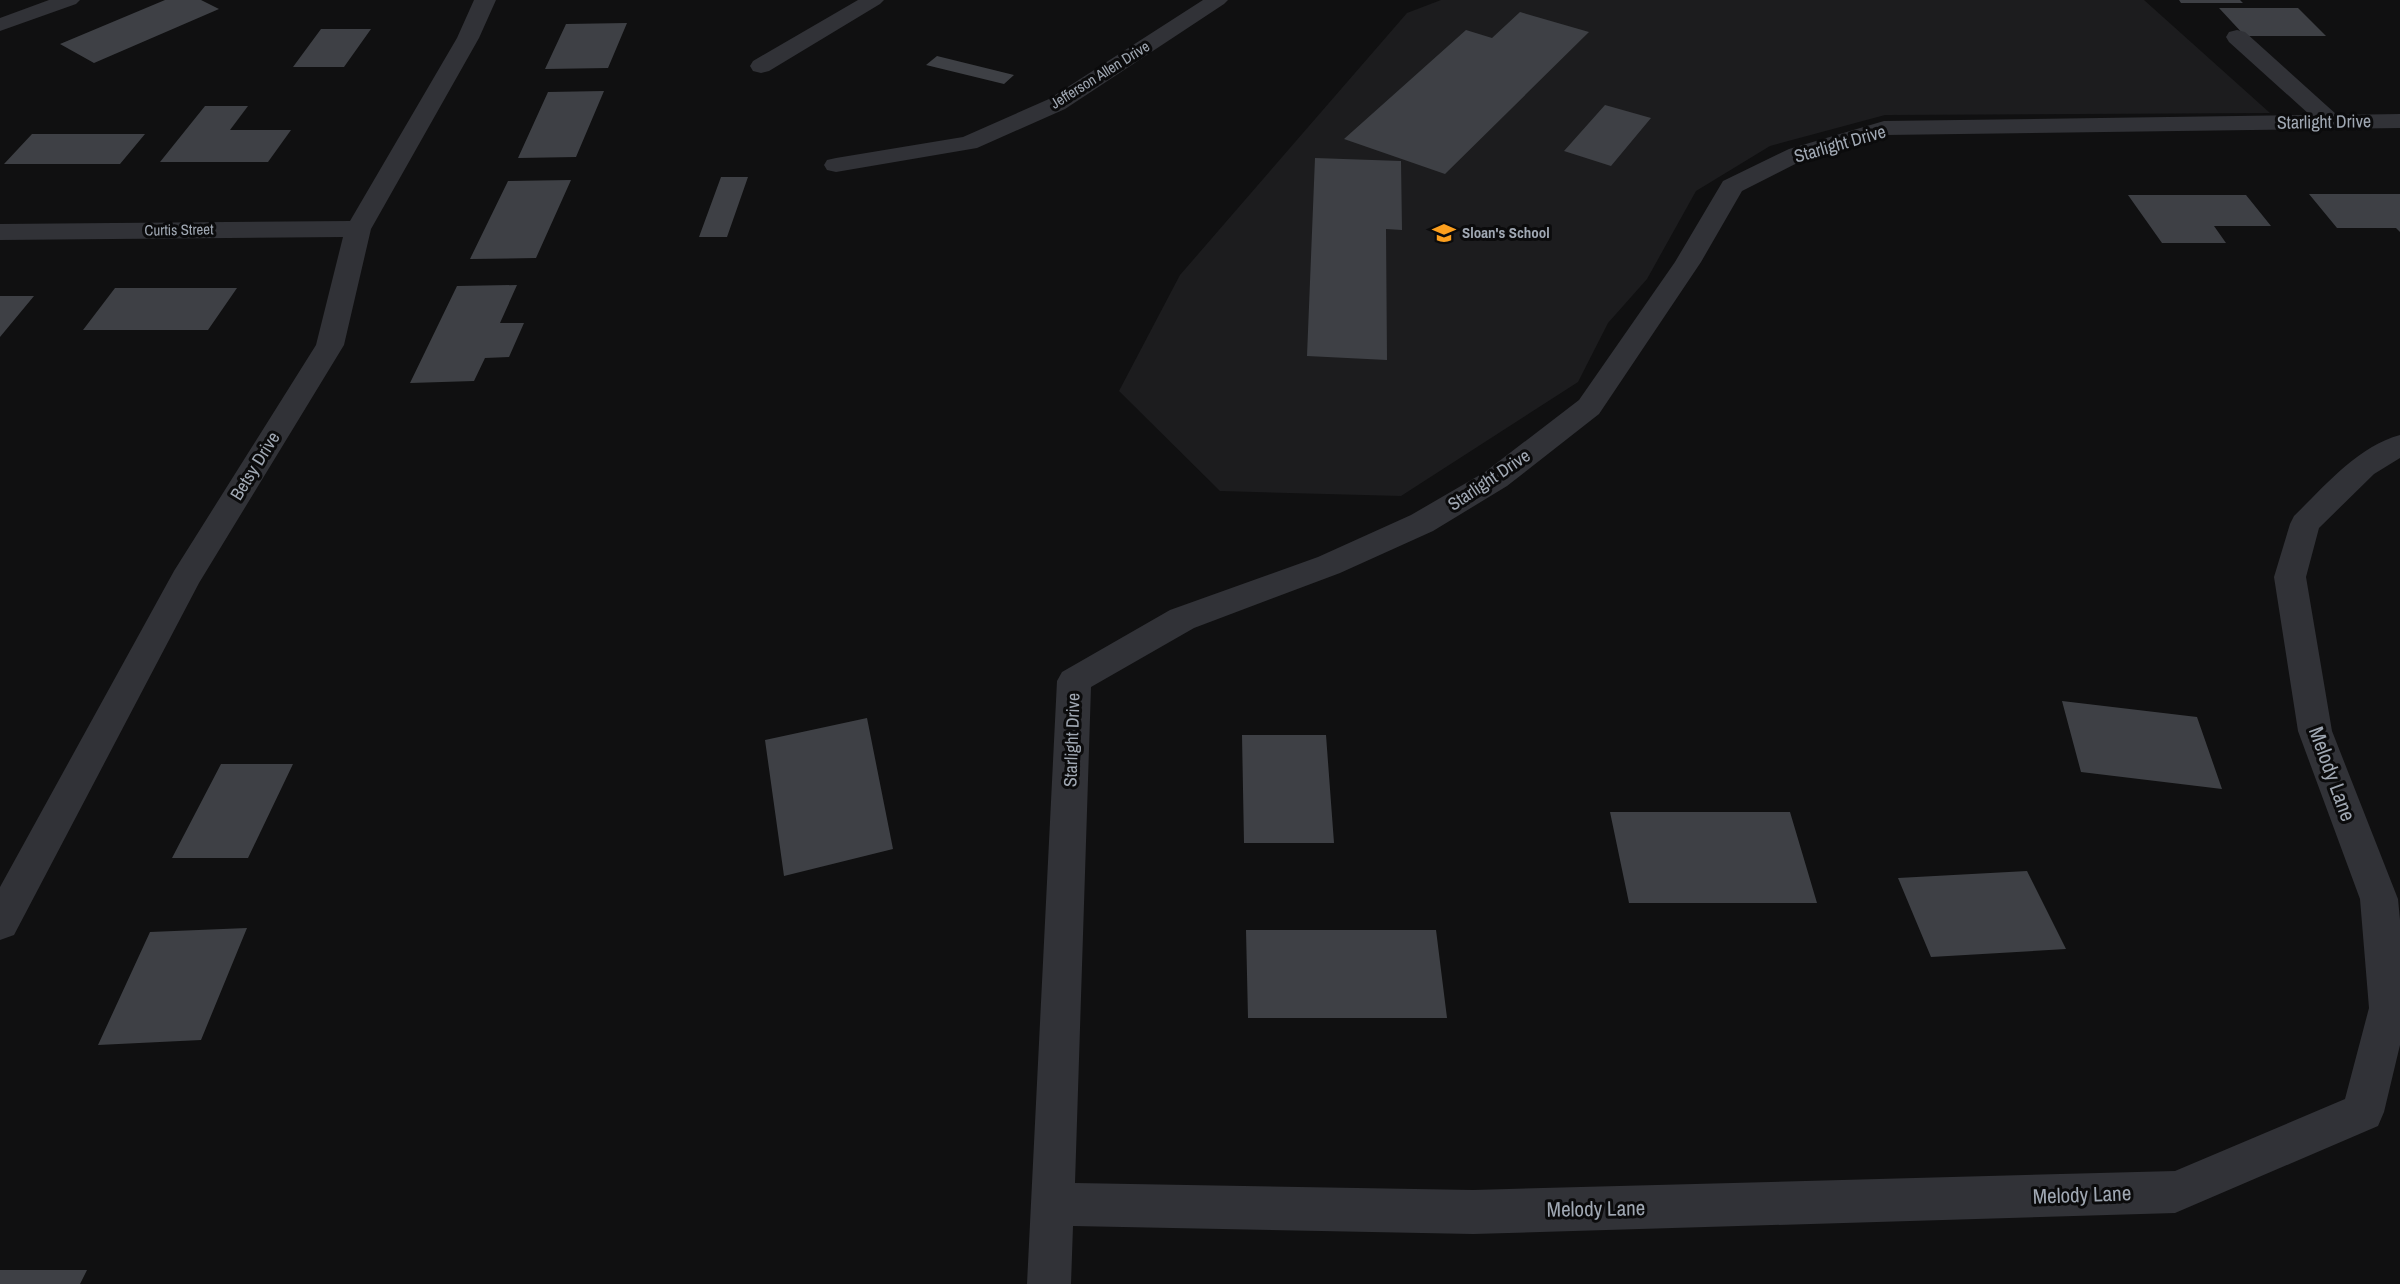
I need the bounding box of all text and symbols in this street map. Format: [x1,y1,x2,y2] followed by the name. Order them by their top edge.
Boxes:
[1046,36,1153,113] street label: Jefferson Allen Drive
[2277,108,2371,135] street label: Starlight Drive
[1791,119,1889,169] street label: Starlight Drive
[144,218,214,241] street label: Curtis Street
[1431,220,1457,246] school or university icon: Sloan's School
[1462,222,1550,243] place label: Sloan's School
[224,427,285,505] street label: Betsy Drive
[1443,443,1535,516] street label: Starlight Drive
[1057,692,1086,788] street label: Starlight Drive
[2302,723,2363,825] street label: Melody Lane
[2032,1178,2132,1211] street label: Melody Lane
[1546,1193,1646,1224] street label: Melody Lane

